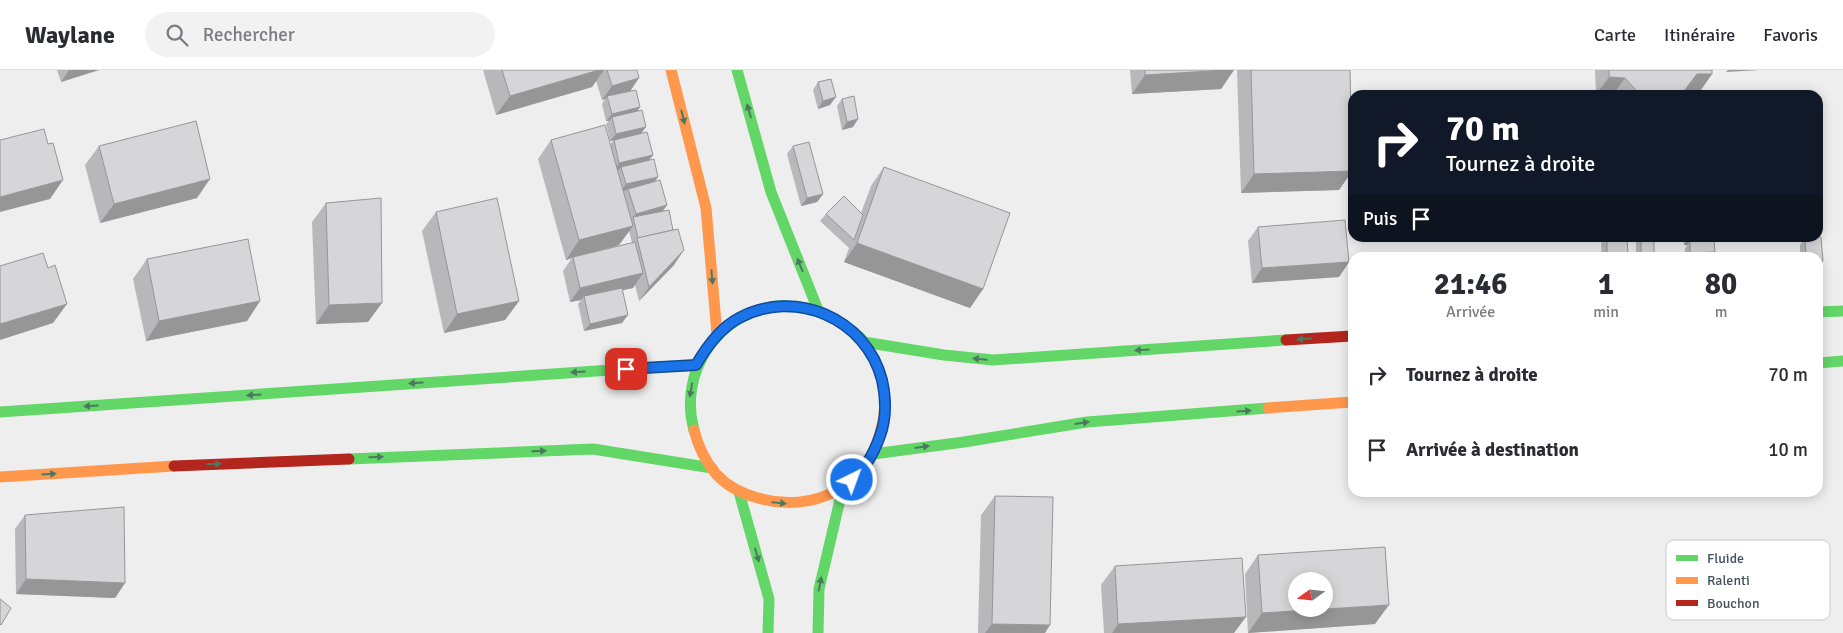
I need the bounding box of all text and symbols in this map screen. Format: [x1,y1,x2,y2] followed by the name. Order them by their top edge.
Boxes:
[145,12,495,57] search box
[25,20,115,50] text: Waylane
[163,21,191,49] icon: search
[203,23,295,47] text: Rechercher
[1594,24,1636,46] text: Carte
[1664,24,1735,46] text: Itinéraire
[1763,24,1818,46] text: Favoris
[744,103,752,118] one-way arrow
[1446,107,1520,150] text: 70 m
[679,110,687,125] one-way arrow
[1363,110,1428,175] icon: right
[1446,150,1595,177] text: Tournez à droite
[1407,205,1435,233] icon: arrive
[1363,207,1397,231] text: Puis
[796,257,804,272] one-way arrow
[1434,266,1507,303] text: 21:46
[1598,266,1614,303] text: 1
[1705,266,1737,303] text: 80
[708,269,716,285] one-way arrow
[1446,302,1495,322] text: Arrivée
[1593,302,1619,322] text: min
[1715,302,1727,322] text: m
[1296,336,1312,344] one-way arrow
[1133,346,1149,354] one-way arrow
[605,348,647,390] pin
[971,354,987,362] one-way arrow
[612,355,640,383] icon: arrive
[1363,361,1391,389] icon: right
[1406,363,1538,387] text: Tournez à droite
[1768,363,1808,387] text: 70 m
[569,368,585,376] one-way arrow
[407,380,423,388] one-way arrow
[686,382,694,398] one-way arrow
[245,392,261,400] one-way arrow
[83,403,99,411] one-way arrow
[1237,407,1253,415] one-way arrow
[1075,418,1091,426] one-way arrow
[1363,436,1391,464] icon: arrive
[1406,438,1579,462] text: Arrivée à destination
[1768,438,1808,462] text: 10 m
[914,443,930,451] one-way arrow
[531,447,547,455] one-way arrow
[369,453,385,461] one-way arrow
[825,453,877,505] position arrow
[206,460,222,468] one-way arrow
[41,469,57,477] one-way arrow
[771,499,787,507] one-way arrow
[1666,540,1830,620] legend
[753,548,761,563] one-way arrow
[1707,550,1744,567] text: Fluide
[1288,572,1332,618] north arrow
[1288,572,1333,617] map controls
[1707,572,1750,589] text: Ralenti
[817,576,825,592] one-way arrow
[1707,595,1760,612] text: Bouchon

